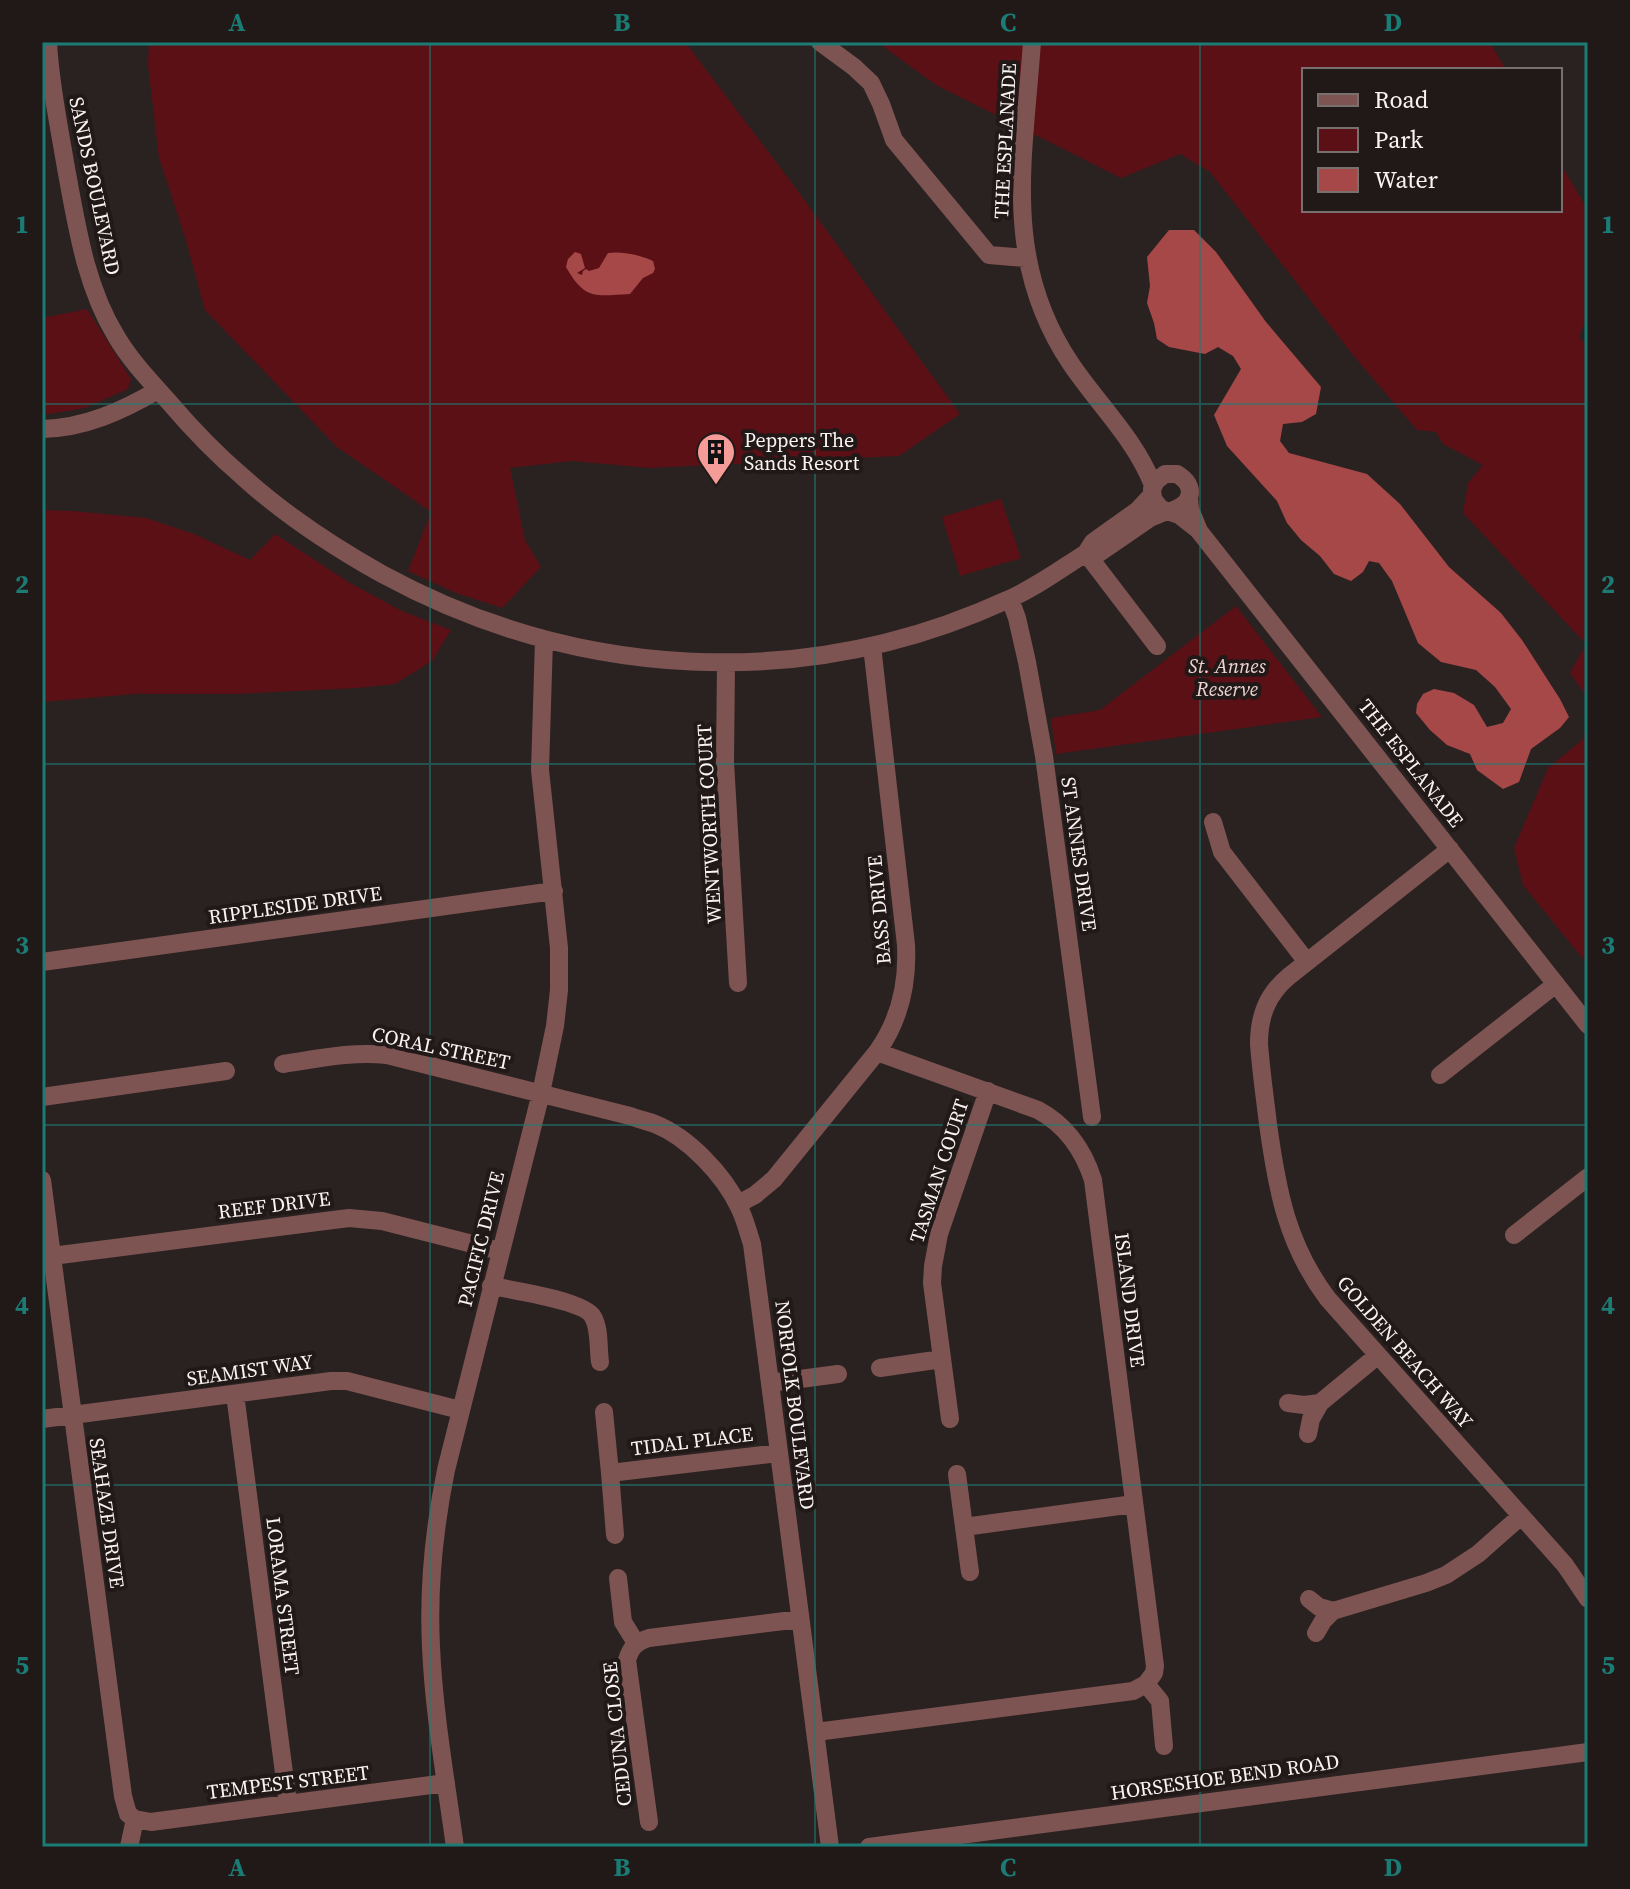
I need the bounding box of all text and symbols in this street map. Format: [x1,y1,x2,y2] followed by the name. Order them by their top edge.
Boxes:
[228,4,246,40] text: A
[614,4,631,40] text: B
[1000,4,1016,40] text: C
[1384,4,1402,40] text: D
[987,62,1023,220] street label: THE ESPLANADE
[1302,68,1562,212] legend
[1374,83,1429,116] text: Road
[62,94,128,278] street label: SANDS BOULEVARD
[1374,123,1424,156] text: Park
[1374,163,1438,196] text: Water
[15,206,29,242] text: 1
[1601,206,1615,242] text: 1
[744,426,860,477] place label: Peppers The Sands Resort
[695,431,737,486] building icon: Peppers The Sands Resort
[15,566,29,602] text: 2
[1601,566,1615,602] text: 2
[1188,652,1267,703] park label: St. Annes Reserve
[1352,693,1470,833] street label: THE ESPLANADE
[690,723,728,925] street label: WENTWORTH COURT
[1054,775,1104,933] street label: ST ANNES DRIVE
[860,854,898,966] street label: BASS DRIVE
[207,879,383,931] street label: RIPPLESIDE DRIVE
[15,927,29,963] text: 3
[1601,927,1615,963] text: 3
[369,1020,513,1076] street label: CORAL STREET
[903,1096,975,1246] street label: TASMAN COURT
[451,1169,511,1309] street label: PACIFIC DRIVE
[216,1184,332,1226] street label: REEF DRIVE
[1108,1231,1152,1369] street label: ISLAND DRIVE
[1331,1269,1480,1435] street label: GOLDEN BEACH WAY
[15,1287,29,1323] text: 4
[1601,1287,1615,1323] text: 4
[768,1299,822,1511] street label: NORFOLK BOULEVARD
[185,1347,315,1393] street label: SEAMIST WAY
[629,1420,755,1462] street label: TIDAL PLACE
[83,1436,131,1590] street label: SEAHAZE DRIVE
[259,1515,307,1677] street label: LORAMA STREET
[15,1647,29,1683] text: 5
[1601,1647,1615,1683] text: 5
[595,1660,639,1808] street label: CEDUNA CLOSE
[1109,1747,1341,1807] street label: HORSESHOE BEND ROAD
[205,1758,371,1806] street label: TEMPEST STREET
[228,1849,246,1885] text: A
[614,1849,631,1885] text: B
[1000,1849,1016,1885] text: C
[1384,1849,1402,1885] text: D

